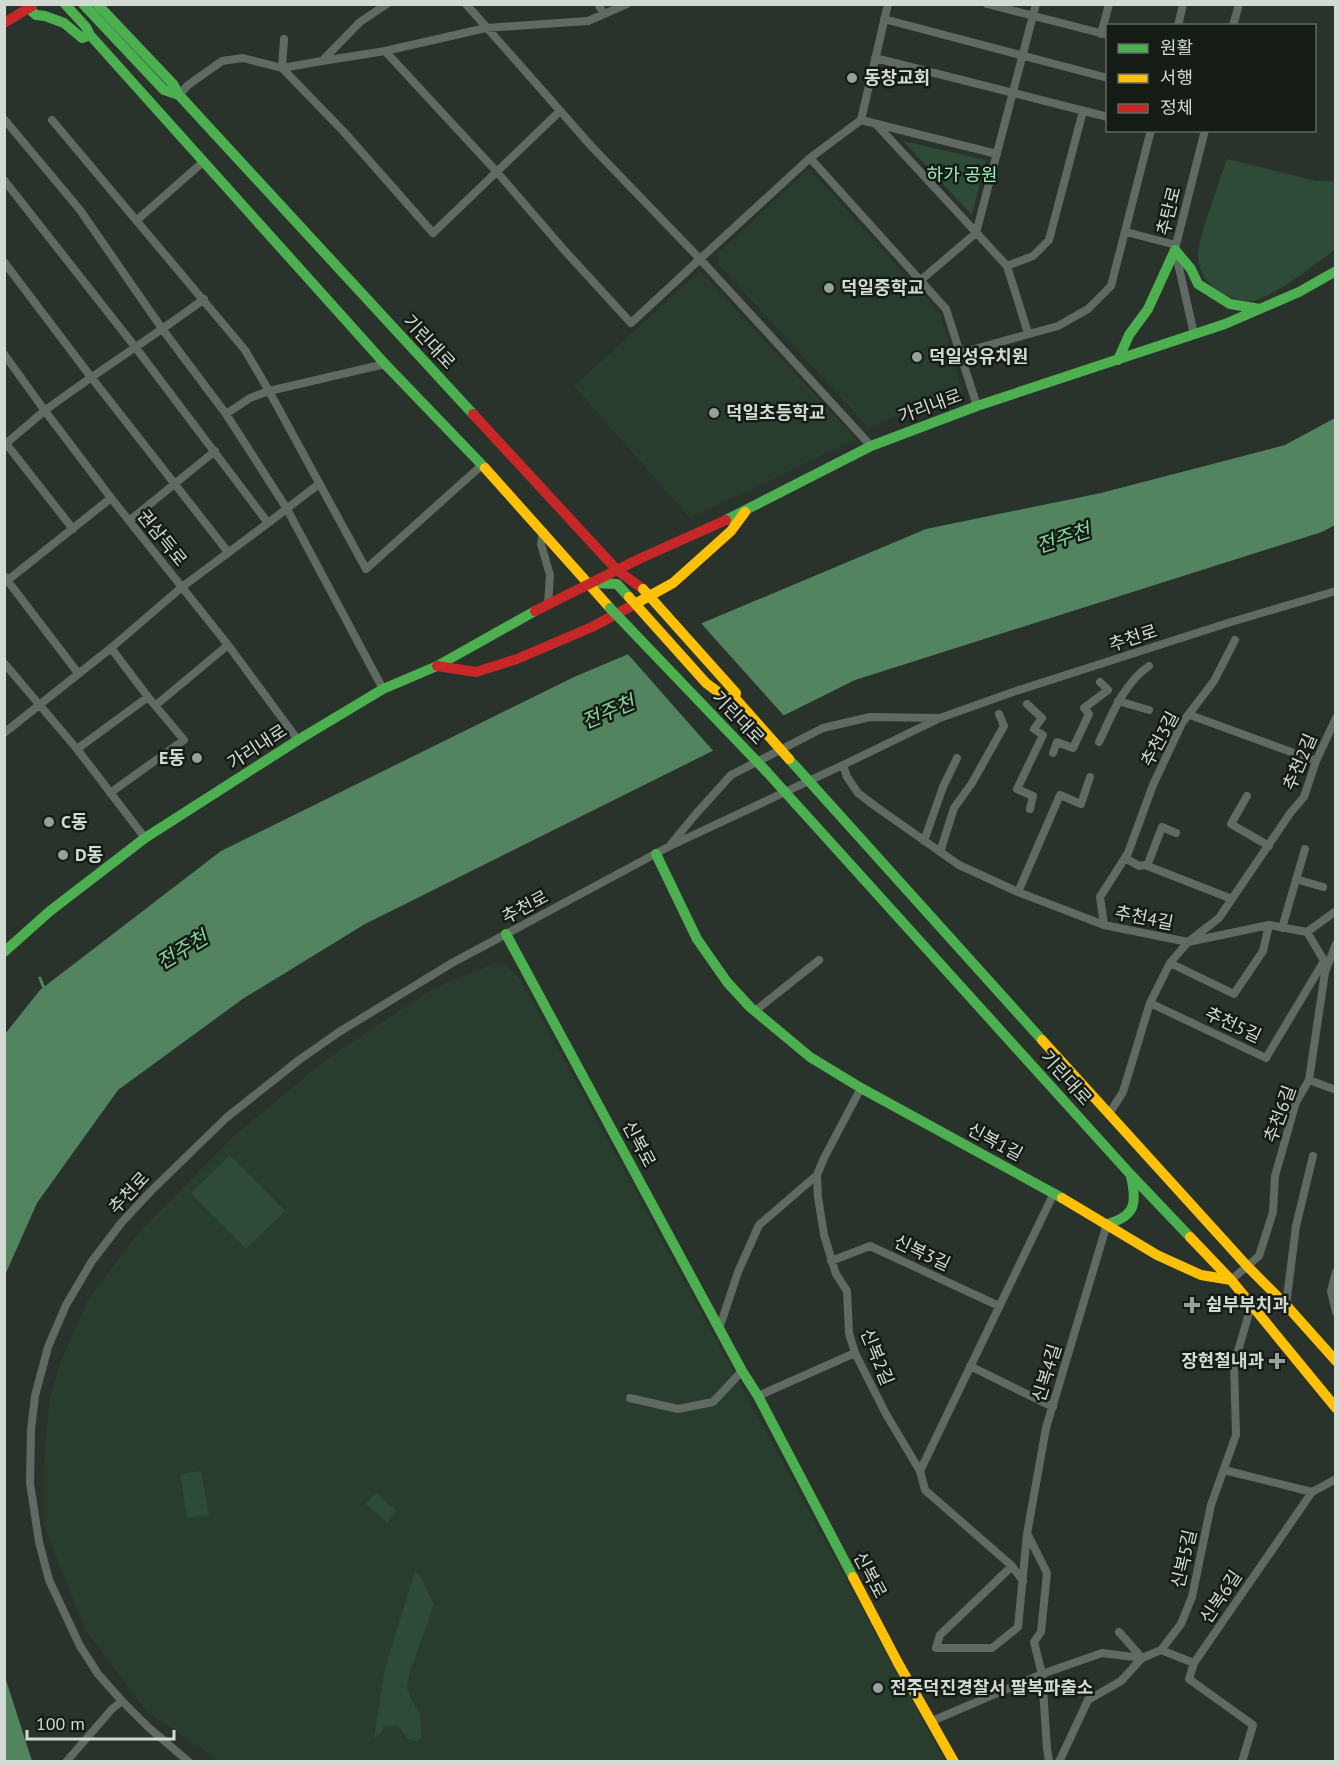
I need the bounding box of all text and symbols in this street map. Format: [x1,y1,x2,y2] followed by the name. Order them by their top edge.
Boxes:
[1106,24,1316,132] legend
[1160,36,1193,59] text: 원활
[864,66,930,89] place label: 동창교회
[1160,66,1193,89] text: 서행
[845,71,859,85] marker: 동창교회
[1160,96,1193,119] text: 정체
[926,163,998,186] park label: 하가 공원
[1151,184,1186,238] street label: 추탄로
[841,276,924,299] place label: 덕일중학교
[822,281,836,295] marker: 덕일중학교
[398,310,460,374] street label: 기린대로
[929,345,1028,368] place label: 덕일성유치원
[910,350,924,364] marker: 덕일성유치원
[895,383,965,428] street label: 가리내로
[726,401,825,424] place label: 덕일초등학교
[707,406,721,420] marker: 덕일초등학교
[133,505,192,571] street label: 권삼득로
[1033,516,1096,559] water label: 전주천
[1106,619,1160,656] street label: 추천로
[707,686,770,749] street label: 기린대로
[578,688,641,735] water label: 전주천
[1135,707,1184,770] street label: 추천3길
[223,719,291,774] street label: 가리내로
[1277,730,1322,794] street label: 추천2길
[159,746,185,769] place label: E동
[190,751,204,765] marker: E동
[61,810,88,833] place label: C동
[42,815,56,829] marker: C동
[75,843,103,866] place label: D동
[56,848,70,862] marker: D동
[497,885,552,928] street label: 추천로
[1113,901,1175,934] street label: 추천4길
[152,923,215,975] water label: 전주천
[1201,1002,1265,1048] street label: 추천5길
[1036,1045,1097,1110] street label: 기린대로
[1259,1082,1301,1146] street label: 추천6길
[618,1116,661,1171] street label: 신복로
[964,1117,1027,1166] street label: 신복1길
[103,1167,154,1219] street label: 추천로
[890,1230,954,1276] street label: 신복3길
[1206,1293,1289,1316] place label: 쉼부부치과
[1183,1296,1201,1314] marker: 쉼부부치과
[856,1325,899,1389] street label: 신복2길
[1027,1341,1066,1405] street label: 신복4길
[1181,1349,1264,1372] place label: 장현철내과
[1268,1352,1286,1370] marker: 장현철내과
[1166,1527,1201,1590] street label: 신복5길
[849,1547,892,1602] street label: 신복로
[1194,1566,1247,1628] street label: 신복6길
[890,1676,1093,1699] place label: 전주덕진경찰서 팔복파출소
[871,1681,885,1695] marker: 전주덕진경찰서 팔복파출소
[27,1703,174,1741] scale bar
[36,1712,85,1735] text: 100 m

